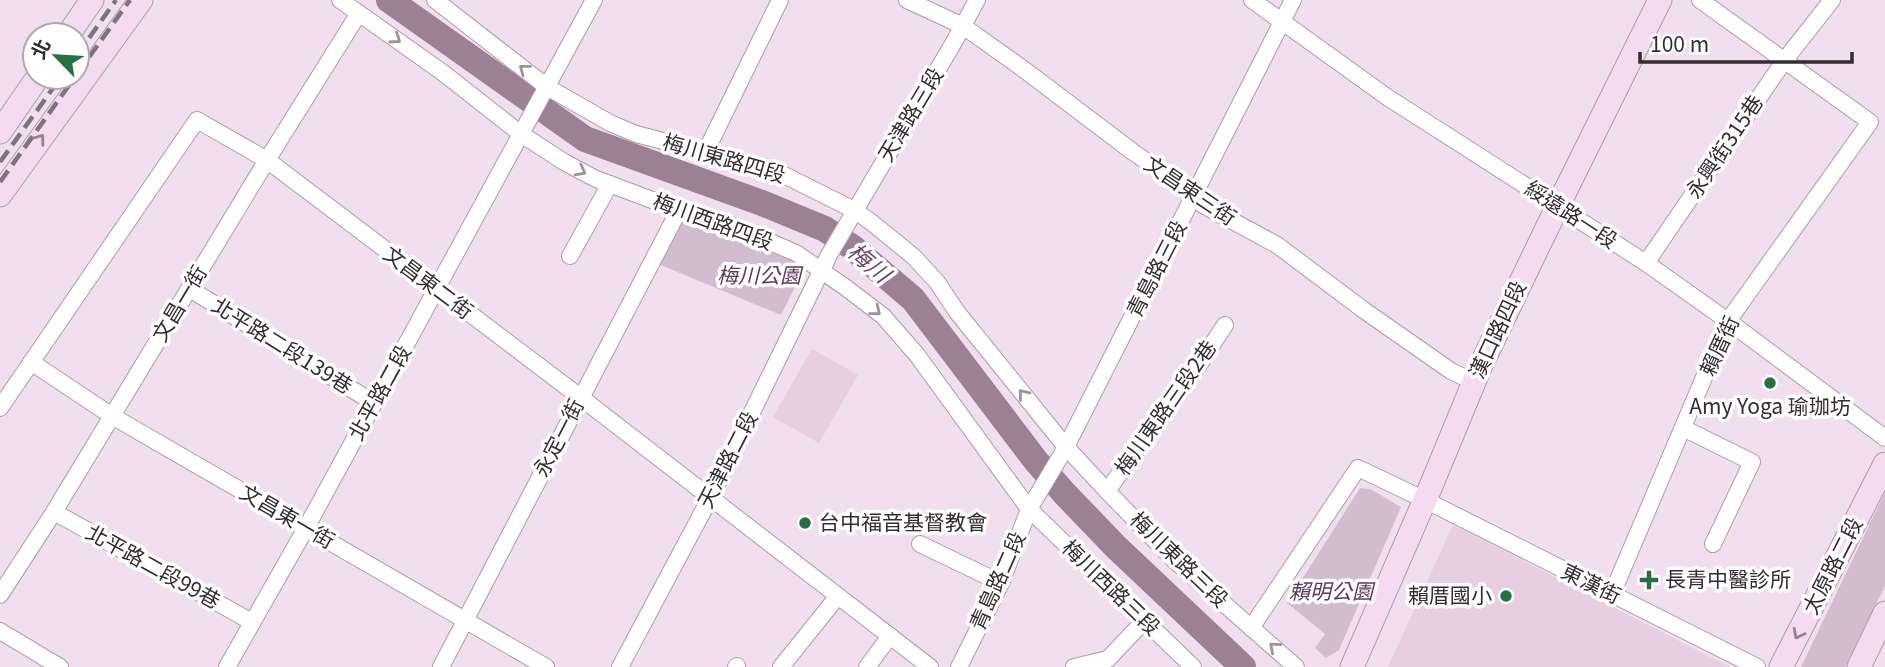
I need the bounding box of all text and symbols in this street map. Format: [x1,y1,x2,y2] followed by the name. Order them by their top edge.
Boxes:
[21,21,91,91] north arrow
[1640,21,1852,65] scale bar
[1650,28,1709,58] text: 100 m
[388,31,401,43] one-way arrow
[23,34,55,63] text: 北
[869,61,949,167] street label: 天津路三段
[519,65,532,78] one-way arrow
[1678,88,1769,204] street label: 永興街315巷
[660,125,789,189] street label: 梅川東路四段
[32,134,44,147] one-way arrow
[1139,148,1243,231] street label: 文昌東三街
[574,163,586,176] one-way arrow
[1520,172,1624,254] street label: 綏遠路一段
[649,184,778,256] street label: 梅川西路四段
[1118,215,1192,322] street label: 青島路三段
[842,234,901,291] water label: 梅川
[378,238,480,325] street label: 文昌東二街
[144,259,213,347] street label: 文昌一街
[717,259,804,289] park label: 梅川公園
[1460,275,1532,383] street label: 漢口路四段
[207,289,359,400] street label: 北平路二段139巷
[869,302,881,315] one-way arrow
[1691,310,1745,380] street label: 賴厝街
[1107,333,1222,480] street label: 梅川東路三段2巷
[340,339,417,445] street label: 北平路二段
[1762,375,1778,391] marker: Amy Yoga 瑜珈坊
[1019,390,1032,402] one-way arrow
[1689,390,1851,420] place label: Amy Yoga 瑜珈坊
[525,393,590,481] street label: 永定一街
[689,406,763,513] street label: 天津路二段
[235,476,341,555] street label: 文昌東一街
[1125,504,1236,613] street label: 梅川東路三段
[819,506,987,536] place label: 台中福音基督教會
[1794,512,1868,619] street label: 太原路二段
[797,515,813,531] marker: 台中福音基督教會
[81,516,227,615] street label: 北平路二段99巷
[961,526,1031,634] street label: 青島路二段
[1057,532,1168,641] street label: 梅川西路三段
[1557,555,1627,609] street label: 東漢街
[1665,563,1791,593] place label: 長青中醫診所
[1639,570,1659,590] marker: 長青中醫診所
[1289,575,1376,605] park label: 賴明公園
[1408,579,1492,609] place label: 賴厝國小
[1498,588,1514,604] marker: 賴厝國小
[1793,627,1807,639] one-way arrow
[1269,643,1282,655] one-way arrow

